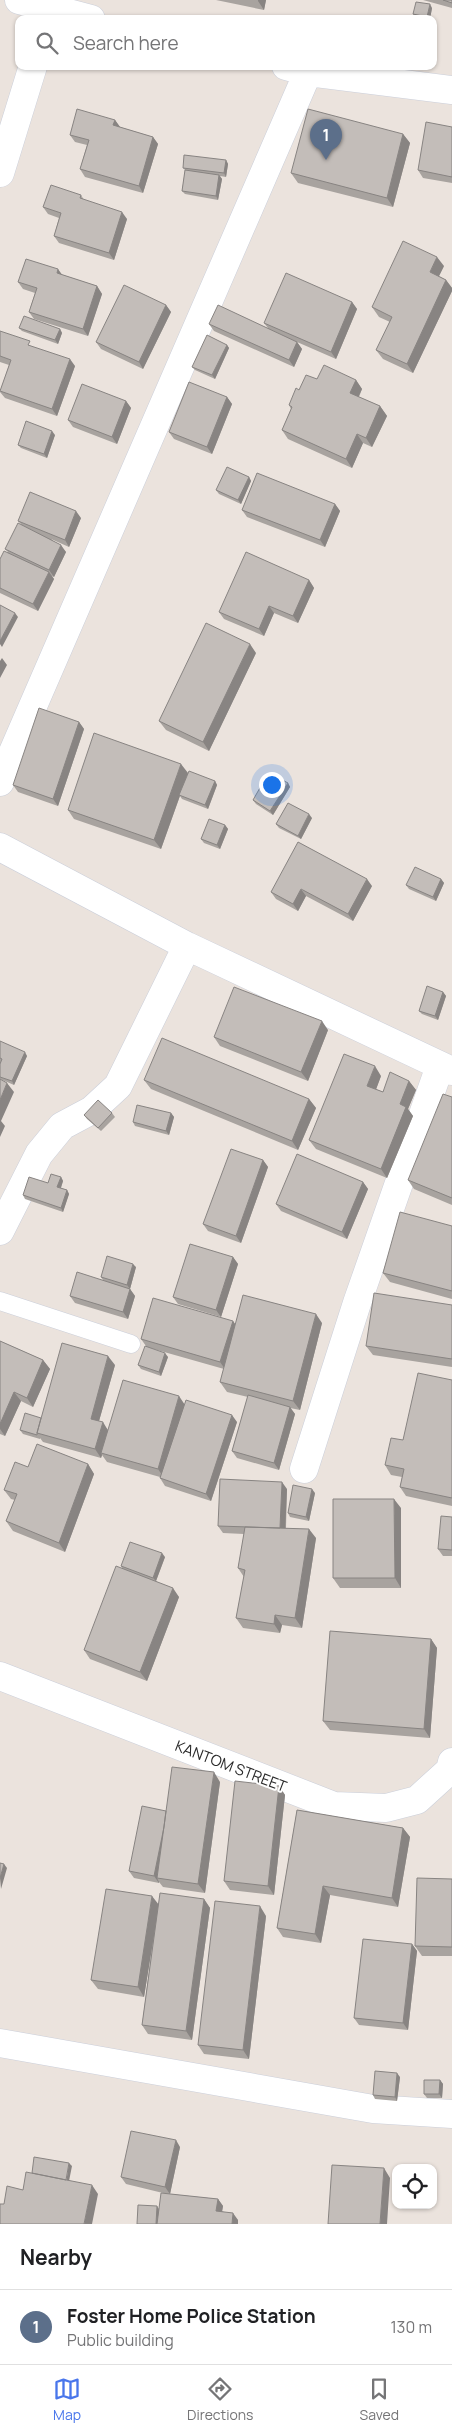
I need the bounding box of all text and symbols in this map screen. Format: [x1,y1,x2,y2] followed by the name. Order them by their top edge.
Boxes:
[15,15,437,70] search box
[33,29,61,57] icon: search
[73,30,179,56] text: Search here
[310,119,342,160] pin: 1
[259,772,285,798] your location
[172,1735,290,1797] street label: KANTOM STREET
[392,2164,437,2209] map controls
[392,2164,437,2209] button: locate
[20,2243,92,2271] text: Nearby
[67,2303,316,2329] text: Foster Home Police Station
[32,2316,40,2338] text: 1
[390,2316,432,2338] text: 130 m
[67,2329,174,2351] text: Public building
[53,2375,81,2424] tab: Map
[187,2375,253,2424] tab: Directions
[360,2375,399,2424] tab: Saved

